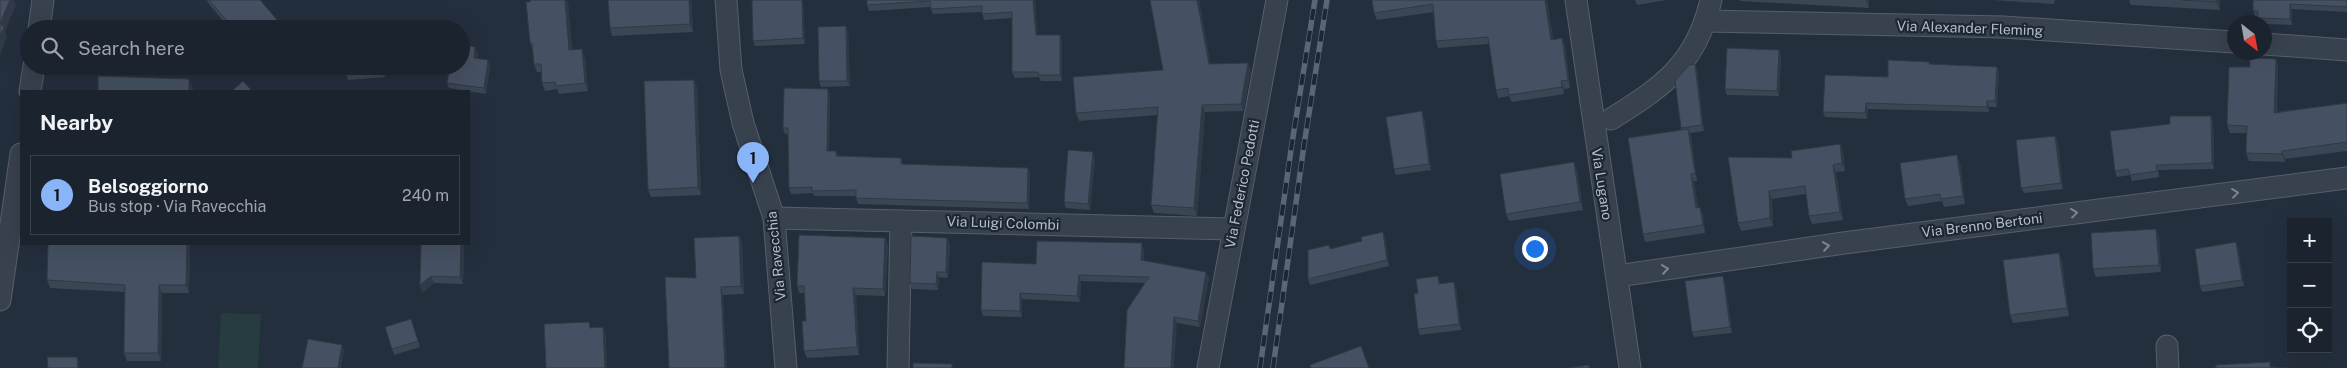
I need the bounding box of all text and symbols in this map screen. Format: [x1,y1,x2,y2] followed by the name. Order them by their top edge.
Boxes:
[2227,15,2272,60] north arrow
[1897,17,2044,39] street label: Via Alexander Fleming
[20,20,470,75] search box
[38,34,66,62] icon: search
[78,37,185,59] text: Search here
[40,110,113,135] text: Nearby
[1222,118,1262,250] street label: Via Federico Pedotti
[737,142,769,183] pin: 1
[1588,147,1616,221] street label: Via Lugano
[88,175,209,197] text: Belsoggiorno
[54,186,60,205] text: 1
[402,186,449,205] text: 240 m
[2231,188,2239,198] one-way arrow
[88,197,266,216] text: Bus stop · Via Ravecchia
[2070,208,2078,219] one-way arrow
[763,210,789,302] street label: Via Ravecchia
[1921,210,2043,240] street label: Via Brenno Bertoni
[946,213,1060,233] street label: Via Luigi Colombi
[2287,218,2332,353] map controls
[2287,218,2332,263] button: +
[1522,236,1548,262] your location
[1822,241,1830,251] one-way arrow
[2287,263,2332,308] button: −
[1662,264,1670,275] one-way arrow
[2287,308,2332,353] button: locate

